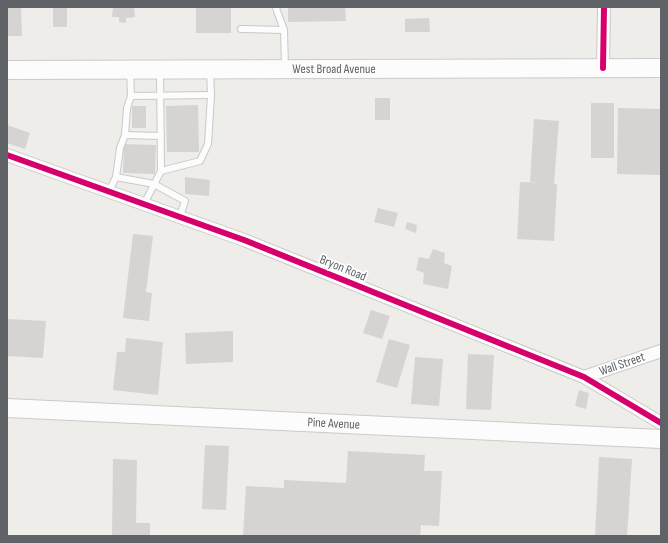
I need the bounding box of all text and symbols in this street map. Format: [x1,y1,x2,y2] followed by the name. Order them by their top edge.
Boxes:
[292,61,376,77] street label: West Broad Avenue
[317,251,369,285] street label: Bryon Road
[597,349,647,379] street label: Wall Street
[307,414,360,433] street label: Pine Avenue

